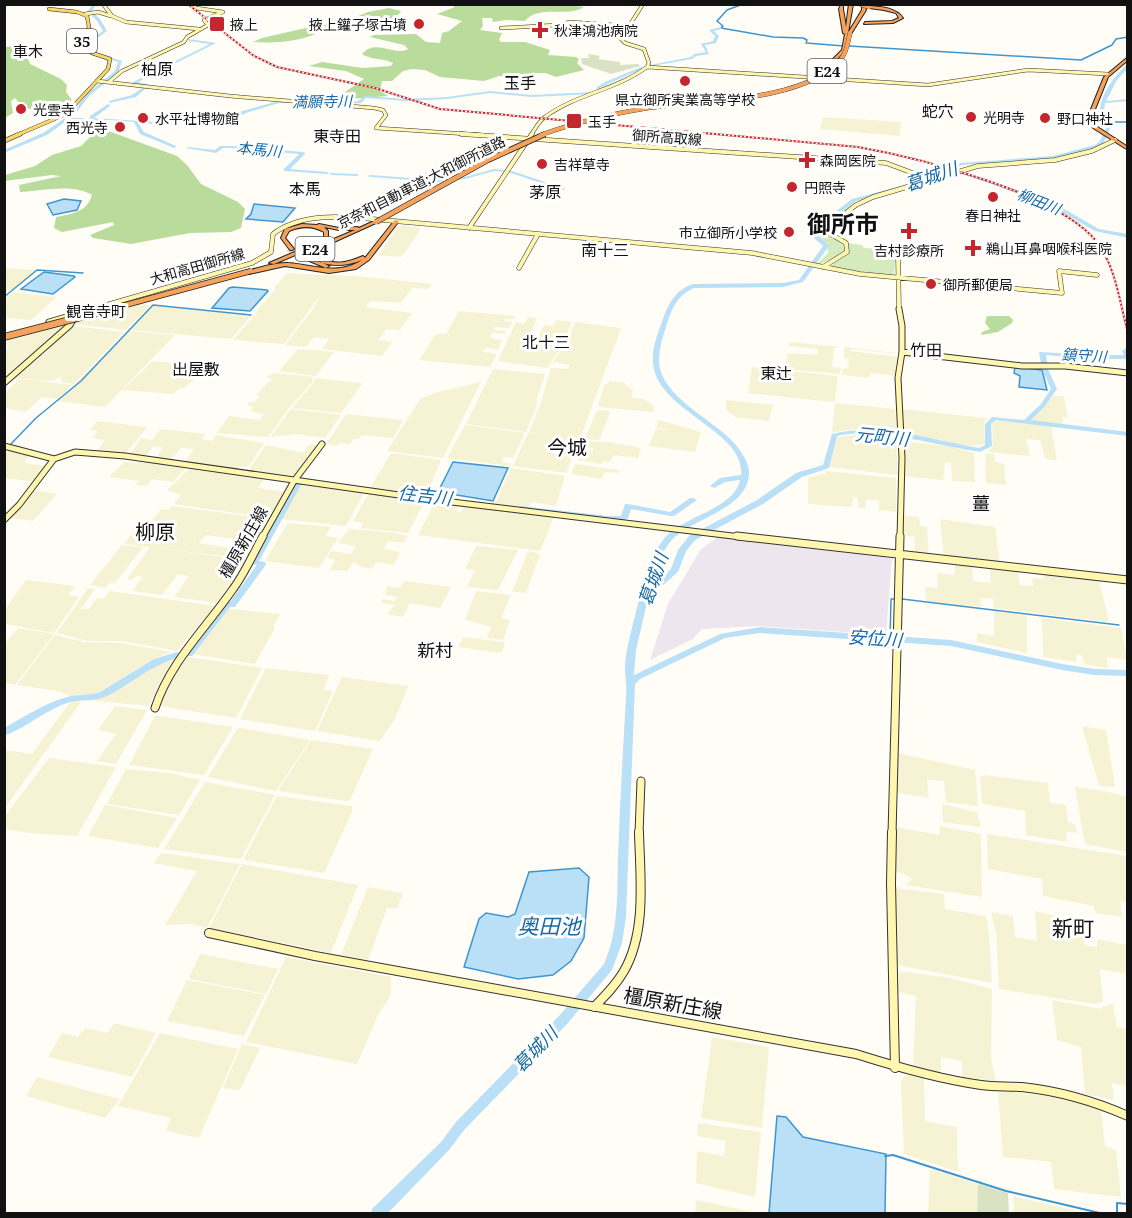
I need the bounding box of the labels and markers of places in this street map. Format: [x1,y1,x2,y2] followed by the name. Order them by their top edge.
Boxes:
[208,15,226,33] marker: 掖上
[230,15,258,34] place label: 掖上
[309,15,407,34] place label: 掖上鑵子塚古墳
[412,17,426,31] marker: 掖上鑵子塚古墳
[531,21,549,39] marker: 秋津鴻池病院
[554,21,638,40] place label: 秋津鴻池病院
[678,74,692,88] marker: 県立御所実業高等学校
[615,90,755,109] place label: 県立御所実業高等学校
[33,100,75,119] place label: 光雲寺
[14,102,28,116] marker: 光雲寺
[983,108,1025,127] place label: 光明寺
[155,109,239,128] place label: 水平社博物館
[1057,109,1113,128] place label: 野口神社
[964,110,978,124] marker: 光明寺
[136,111,150,125] marker: 水平社博物館
[1038,111,1052,125] marker: 野口神社
[565,112,583,130] marker: 玉手
[588,112,616,131] place label: 玉手
[66,118,108,137] place label: 西光寺
[113,120,127,134] marker: 西光寺
[798,151,816,169] marker: 森岡医院
[820,151,876,170] place label: 森岡医院
[554,155,610,174] place label: 吉祥草寺
[535,157,549,171] marker: 吉祥草寺
[804,178,846,197] place label: 円照寺
[785,180,799,194] marker: 円照寺
[986,190,1000,204] marker: 春日神社
[965,206,1021,225] place label: 春日神社
[900,222,918,240] marker: 吉村診療所
[679,223,777,242] place label: 市立御所小学校
[782,225,796,239] marker: 市立御所小学校
[964,239,982,257] marker: 鵜山耳鼻咽喉科医院
[986,239,1112,258] place label: 鵜山耳鼻咽喉科医院
[874,241,944,260] place label: 吉村診療所
[943,275,1013,294] place label: 御所郵便局
[924,277,938,291] marker: 御所郵便局

